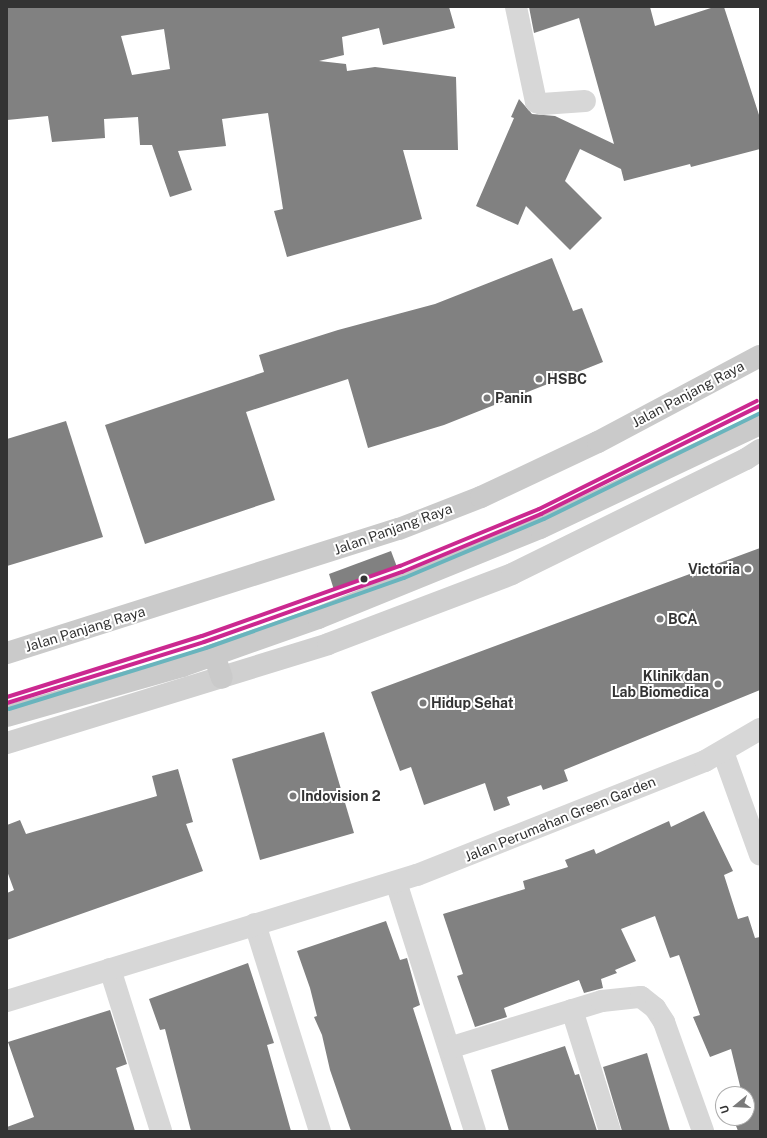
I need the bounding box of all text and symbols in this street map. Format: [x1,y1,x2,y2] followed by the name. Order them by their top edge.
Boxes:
[629,357,747,431] street label: Jalan Panjang Raya
[547,371,587,387] place label: HSBC
[534,374,544,384] marker: HSBC
[495,390,532,406] place label: Panin
[482,393,492,403] marker: Panin
[332,500,454,558] street label: Jalan Panjang Raya
[688,561,740,577] place label: Victoria
[743,564,753,574] marker: Victoria
[359,574,369,584] unlabelled marker
[23,603,147,655] street label: Jalan Panjang Raya
[668,611,697,627] place label: BCA
[655,614,665,624] marker: BCA
[612,668,709,700] place label: Klinik dan Lab Biomedica
[712,678,724,690] marker: Klinik dan Lab Biomedica
[431,695,514,711] place label: Hidup Sehat
[418,698,428,708] marker: Hidup Sehat
[462,773,658,865] street label: Jalan Perumahan Green Garden
[301,788,381,804] place label: Indovision 2
[288,791,298,801] marker: Indovision 2
[715,1086,755,1126] north arrow
[718,1104,731,1115] text: U

